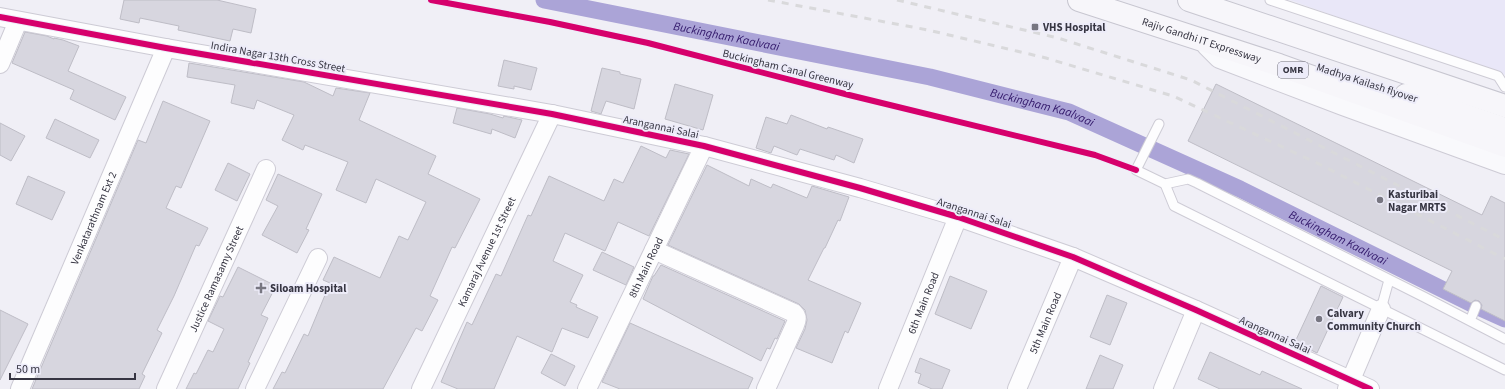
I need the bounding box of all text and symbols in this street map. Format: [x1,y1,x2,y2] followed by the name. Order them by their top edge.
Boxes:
[1140,14,1263,66] street label: Rajiv Gandhi IT Expressway
[672,18,781,55] water label: Buckingham Kaalvaai
[1042,20,1106,35] place label: VHS Hospital
[1030,22,1040,32] marker: VHS Hospital
[210,38,347,76] street label: Indira Nagar 13th Cross Street
[721,45,855,93] street label: Buckingham Canal Greenway
[1315,60,1420,106] street label: Madhya Kailash flyover
[1278,62,1308,78] road number: OMR
[989,84,1097,131] water label: Buckingham Kaalvaai
[622,112,700,142] street label: Arangannai Salai
[67,169,120,267] street label: Venkatarathnam Ext 2
[1388,187,1446,215] place label: Kasturibai Nagar MRTS
[454,194,519,309] street label: Kamaraj Avenue 1st Street
[935,194,1013,232] street label: Arangannai Salai
[1375,195,1385,205] marker: Kasturibai Nagar MRTS
[1286,206,1390,269] water label: Buckingham Kaalvaai
[185,223,247,334] street label: Justice Ramasamy Street
[625,235,667,300] street label: 8th Main Road
[904,270,942,336] street label: 6th Main Road
[270,281,347,296] place label: Siloam Hospital
[255,282,267,294] marker: Siloam Hospital
[1025,290,1065,356] street label: 5th Main Road
[1327,306,1421,334] place label: Calvary Community Church
[1237,312,1313,358] street label: Arangannai Salai
[1314,314,1324,324] marker: Calvary Community Church
[10,355,135,381] scale bar
[16,361,40,378] text: 50 m

